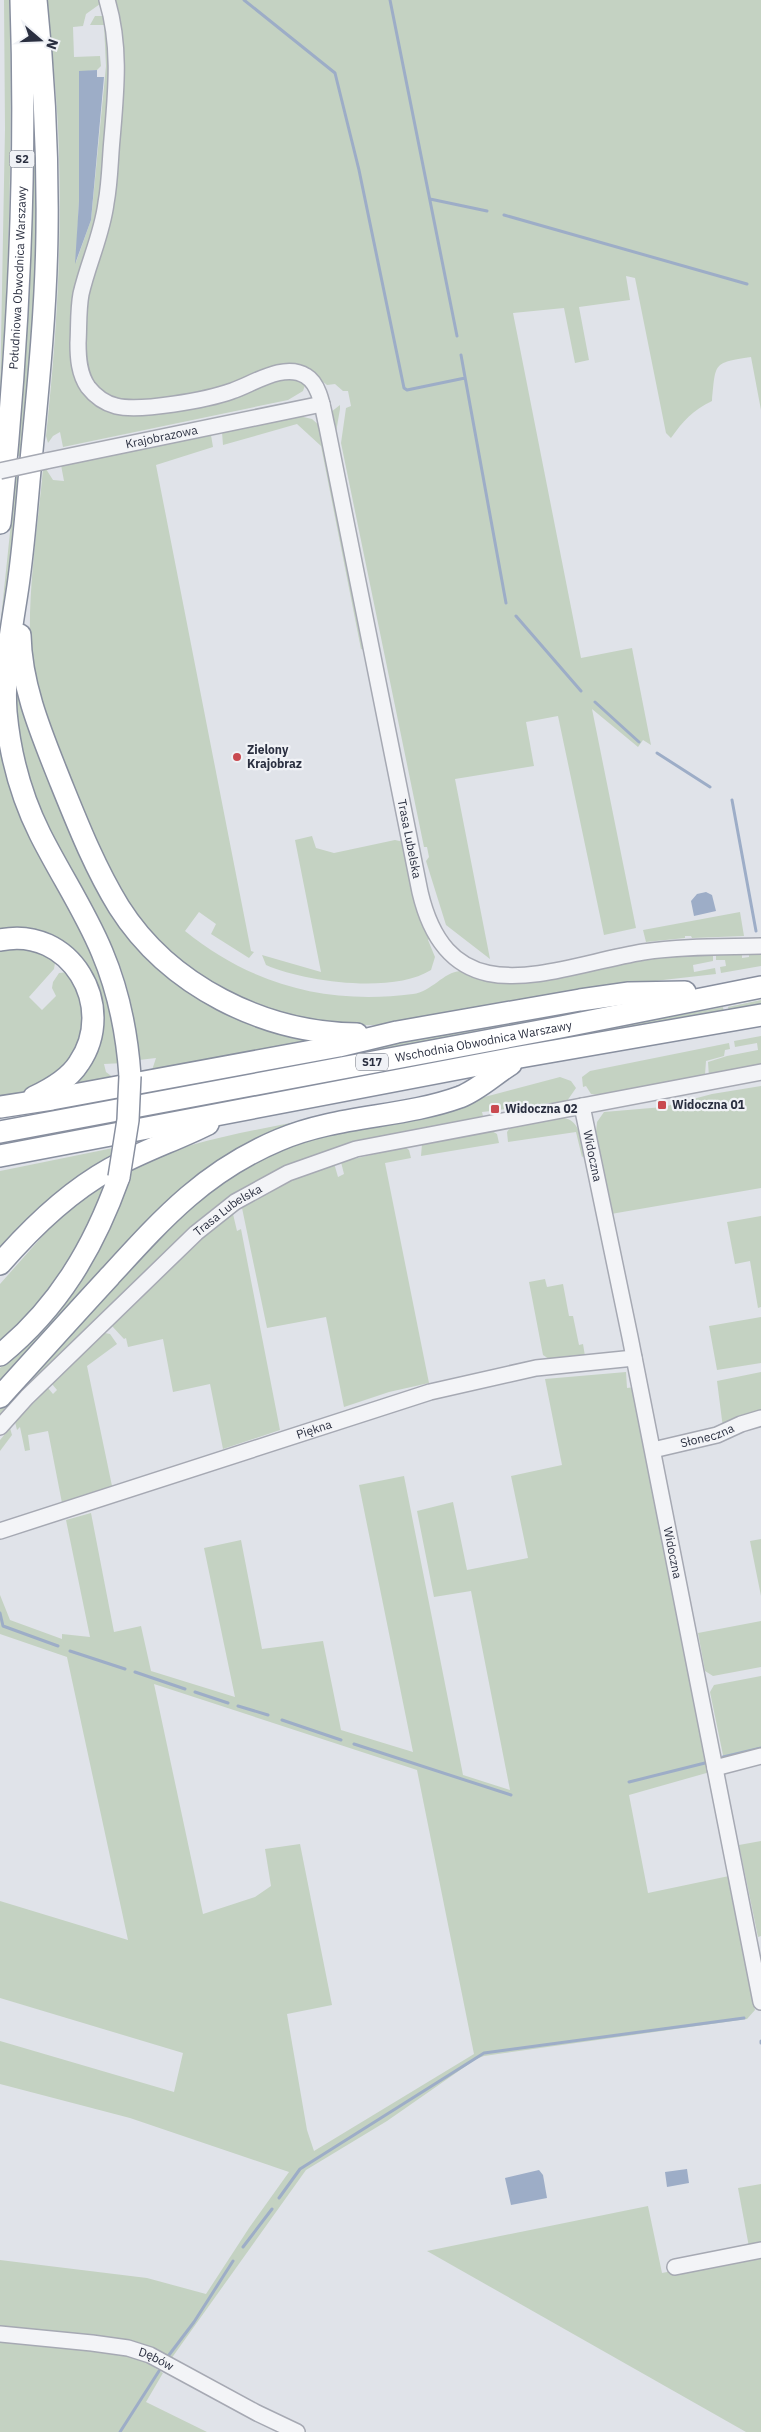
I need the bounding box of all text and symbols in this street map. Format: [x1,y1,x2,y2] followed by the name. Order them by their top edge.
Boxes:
[15,15,65,65] north arrow
[42,37,62,52] text: N
[10,150,34,168] road number: S2
[5,186,29,370] street label: Południowa Obwodnica Warszawy
[124,422,200,451] street label: Krajobrazowa
[247,742,302,771] place label: Zielony Krajobraz
[231,751,243,763] marker: Zielony Krajobraz
[395,798,425,880] street label: Trasa Lubelska
[394,1017,573,1065] street label: Wschodnia Obwodnica Warszawy
[356,1054,388,1070] road number: S17
[672,1097,745,1112] place label: Widoczna 01
[656,1099,668,1111] marker: Widoczna 01
[505,1101,578,1116] place label: Widoczna 02
[489,1103,501,1115] marker: Widoczna 02
[580,1129,606,1184] street label: Widoczna
[190,1181,265,1239] street label: Trasa Lubelska
[294,1416,334,1442] street label: Piękna
[679,1420,737,1450] street label: Słoneczna
[661,1526,686,1580] street label: Widoczna
[137,2344,177,2373] street label: Dębów

